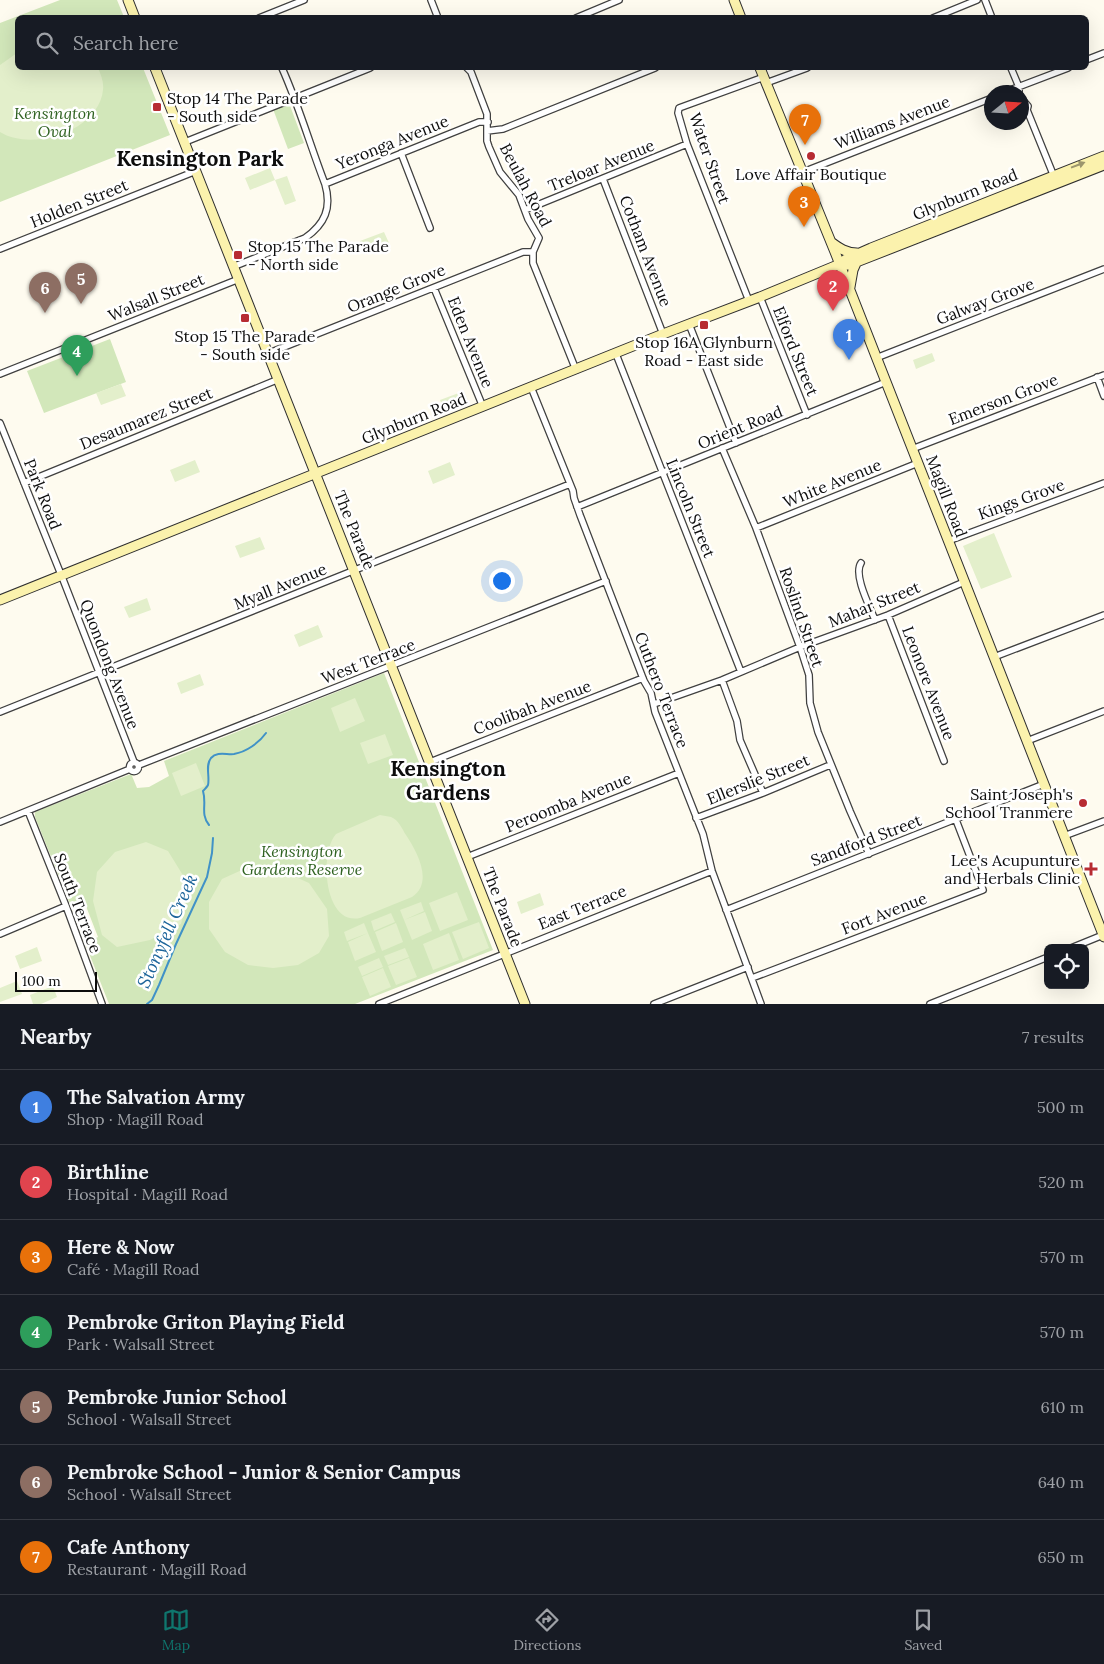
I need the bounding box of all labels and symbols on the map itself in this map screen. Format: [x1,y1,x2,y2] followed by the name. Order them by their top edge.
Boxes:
[984,85,1029,130] north arrow
[167,88,308,126] place label: Stop 14 The Parade - South side
[832,91,953,153] street label: Williams Avenue
[151,101,163,113] marker: Stop 14 The Parade - South side
[14,103,96,141] park label: Kensington Oval
[789,104,821,145] pin: 7
[332,110,451,174] street label: Yeronga Avenue
[685,110,735,207] street label: Water Street
[545,134,657,195] street label: Treloar Avenue
[496,140,557,231] street label: Beulah Road
[116,145,284,172] district label: Kensington Park
[805,150,817,162] marker: Love Affair Boutique
[1071,161,1086,168] one-way arrow
[735,164,887,184] place label: Love Affair Boutique
[910,164,1021,224] street label: Glynburn Road
[27,174,131,232] street label: Holden Street
[788,186,820,227] pin: 3
[616,193,676,310] street label: Cotham Avenue
[248,236,389,274] place label: Stop 15 The Parade - North side
[232,249,244,261] marker: Stop 15 The Parade - North side
[344,259,448,317] street label: Orange Grove
[65,263,97,304] pin: 5
[105,268,208,325] street label: Walsall Street
[817,270,849,311] pin: 2
[29,272,61,313] pin: 6
[933,273,1037,329] street label: Galway Grove
[444,294,498,391] street label: Eden Avenue
[769,303,823,400] street label: Elford Street
[239,312,251,324] marker: Stop 15 The Parade - South side
[698,319,710,331] marker: Stop 16A Glynburn Road - East side
[833,319,865,360] pin: 1
[175,326,316,364] place label: Stop 15 The Parade - South side
[635,332,773,370] place label: Stop 16A Glynburn Road - East side
[61,335,93,376] pin: 4
[946,369,1061,429] street label: Emerson Grove
[77,382,216,454] street label: Desaumarez Street
[359,388,470,448] street label: Glynburn Road
[695,401,786,453] street label: Orient Road
[922,452,972,540] street label: Magill Road
[780,454,884,512] street label: White Avenue
[20,456,66,533] street label: Park Road
[662,456,720,561] street label: Lincoln Street
[975,474,1067,524] street label: Kings Grove
[330,487,380,573] street label: The Parade
[231,558,330,614] street label: Myall Avenue
[776,564,829,670] street label: Roslind Street
[489,568,515,594] your location
[825,576,924,631] street label: Mahar Street
[76,596,144,732] street label: Quondong Avenue
[898,623,960,743] street label: Leonore Avenue
[631,629,693,751] street label: Cuthero Terrace
[318,634,418,688] street label: West Terrace
[470,675,594,739] street label: Coolibah Avenue
[704,749,813,809] street label: Ellerslie Street
[390,755,506,806] district label: Kensington Gardens
[502,767,634,836] street label: Peroomba Avenue
[945,784,1073,822] place label: Saint Joseph's School Tranmere
[1077,797,1089,809] marker: Saint Joseph's School Tranmere
[808,809,925,870] street label: Sandford Street
[242,841,363,879] park label: Kensington Gardens Reserve
[50,850,106,956] street label: South Terrace
[944,850,1080,888] place label: Lee's Acupunture and Herbals Clinic
[1084,862,1098,876] marker: Lee's Acupunture and Herbals Clinic
[479,864,527,950] street label: The Parade
[132,870,202,992] water label: Stonyfell Creek
[535,880,629,934] street label: East Terrace
[839,887,930,938] street label: Fort Avenue
[15,969,98,992] scale bar

